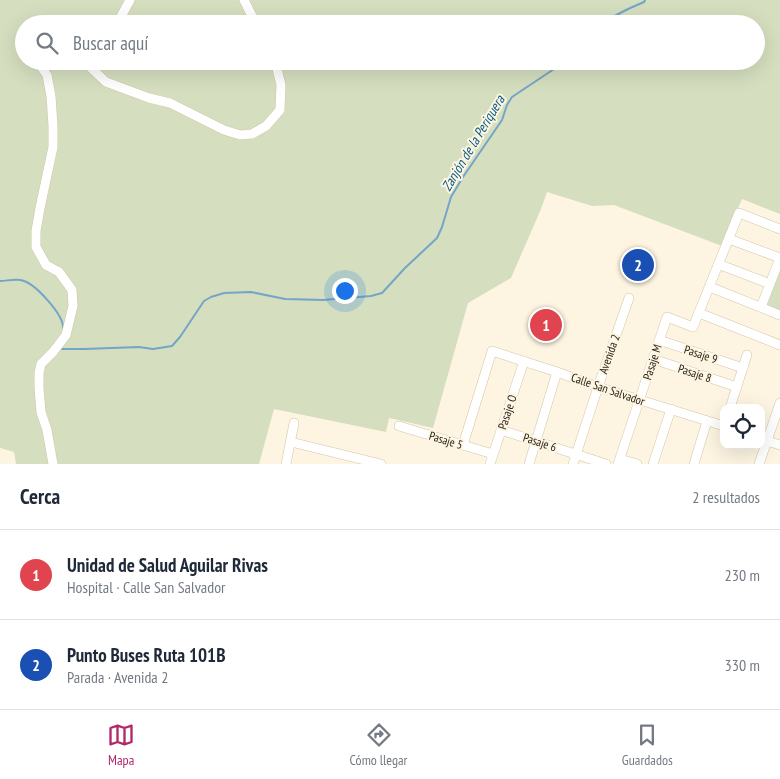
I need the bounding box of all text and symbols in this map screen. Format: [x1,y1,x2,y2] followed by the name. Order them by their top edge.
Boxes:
[15,15,765,70] search box
[33,29,61,57] icon: search
[73,31,148,55] text: Buscar aquí
[437,91,509,194] water label: Zanjón de la Periquera
[622,246,654,284] pin: 2
[332,278,358,304] your location
[530,306,562,344] pin: 1
[595,332,623,376] street label: Avenida 2
[639,342,665,382] street label: Pasaje M
[682,342,720,366] street label: Pasaje 9
[676,361,714,385] street label: Pasaje 8
[569,369,647,409] street label: Calle San Salvador
[494,392,520,431] street label: Pasaje O
[720,404,765,449] map controls
[720,404,765,449] button: locate
[427,428,465,452] street label: Pasaje 5
[521,430,559,454] street label: Pasaje 6
[20,483,60,510] text: Cerca
[692,487,760,507] text: 2 resultados
[67,553,268,577] text: Unidad de Salud Aguilar Rivas
[32,565,40,585] text: 1
[725,565,760,585] text: 230 m
[67,577,226,597] text: Hospital · Calle San Salvador
[67,643,225,667] text: Punto Buses Ruta 101B
[32,655,40,675] text: 2
[725,655,760,675] text: 330 m
[67,667,168,687] text: Parada · Avenida 2
[107,721,135,769] tab: Mapa
[350,721,407,769] tab: Cómo llegar
[622,721,673,769] tab: Guardados

